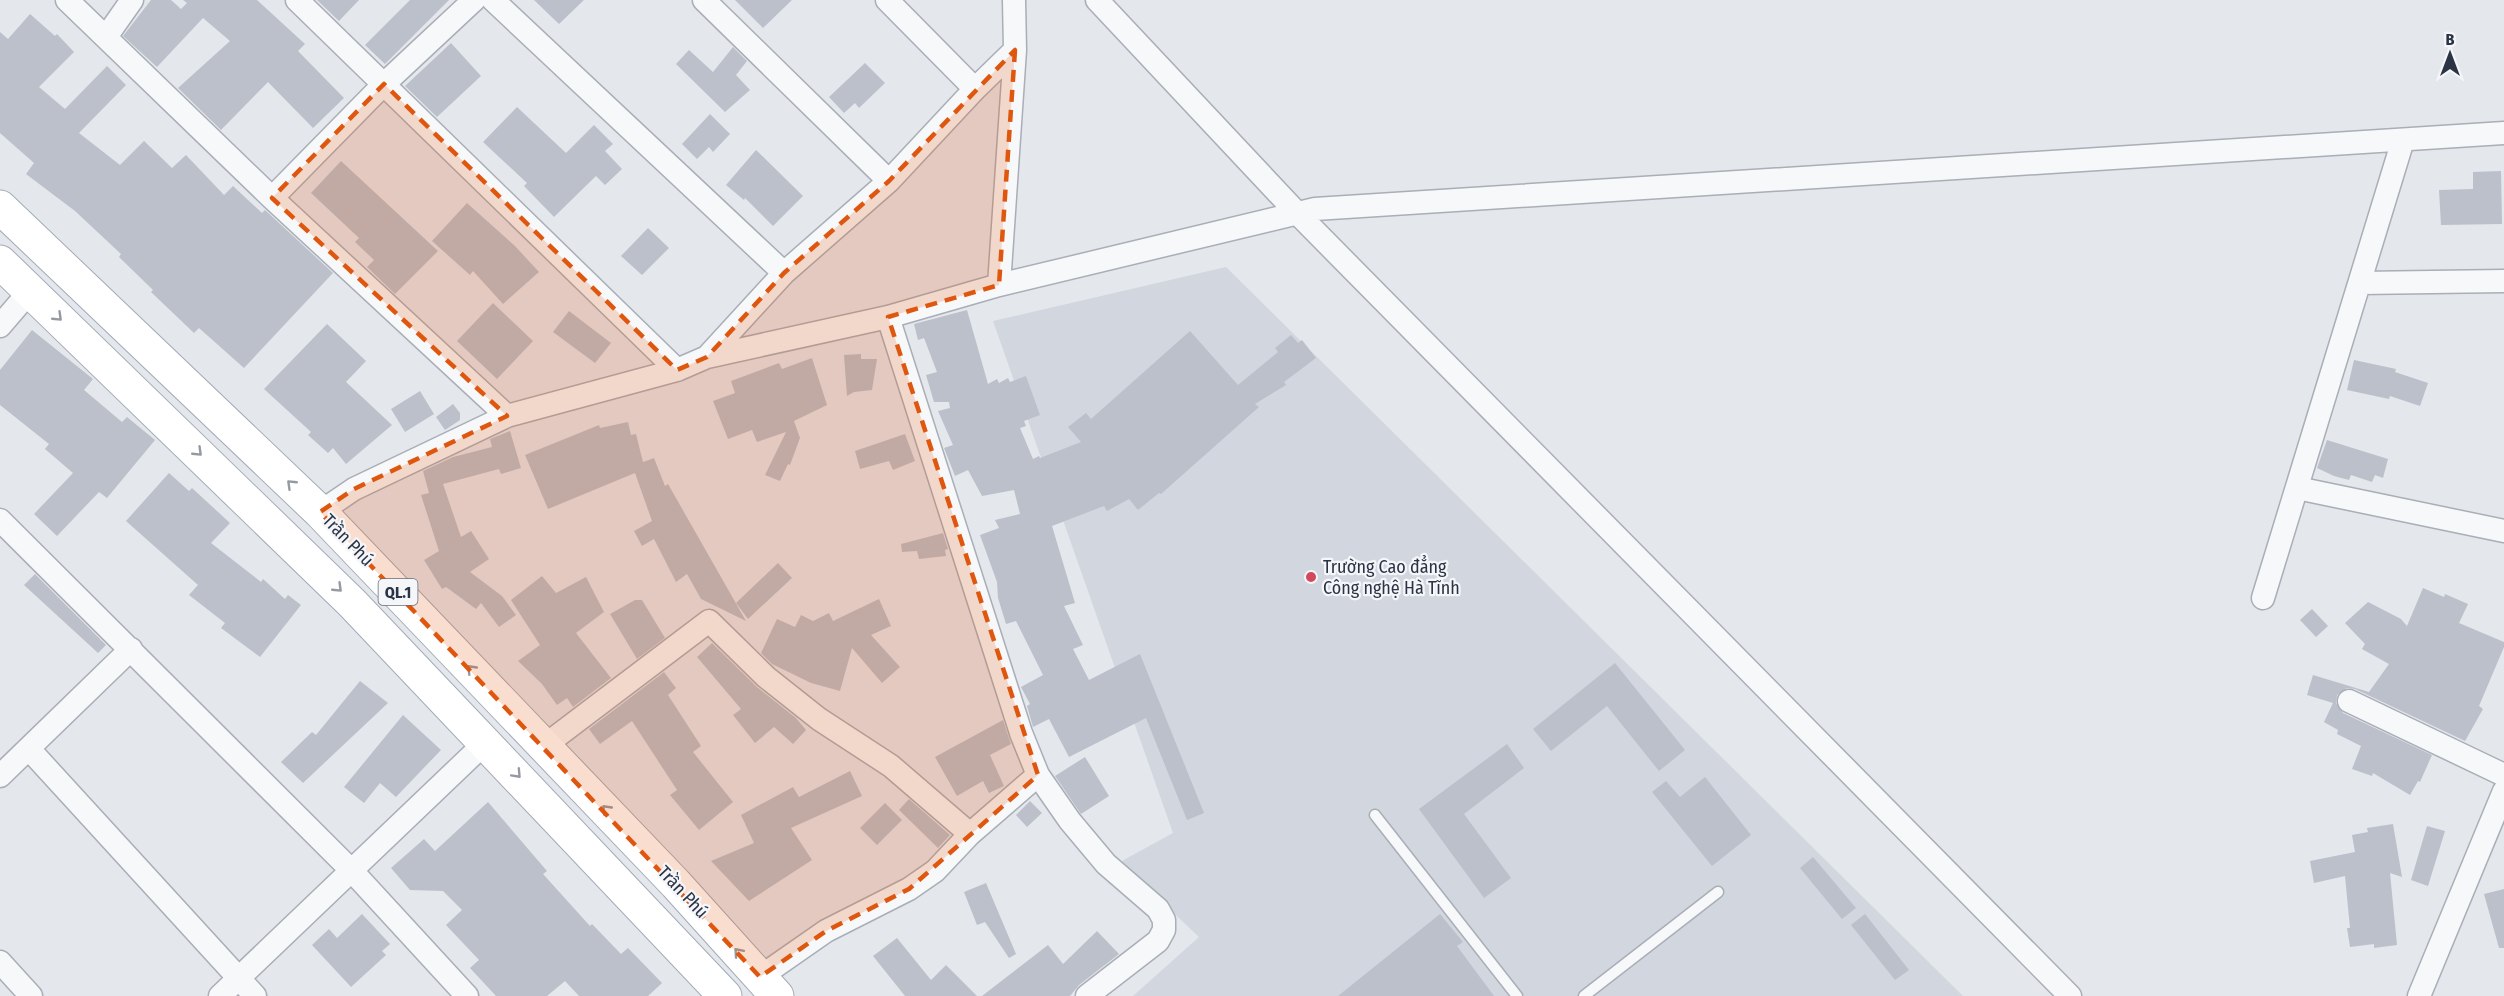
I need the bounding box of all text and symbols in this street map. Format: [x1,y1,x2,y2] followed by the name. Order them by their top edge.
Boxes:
[2420,24,2480,84] north arrow
[2446,30,2455,49] text: B
[51,310,61,321] one-way arrow
[190,445,201,456] one-way arrow
[287,480,298,491] one-way arrow
[318,509,378,571] street label: Trần Phú
[1323,555,1460,599] place label: Trường Cao đẳng Công nghệ Hà Tĩnh
[1304,570,1318,584] marker: Trường Cao đẳng Công nghệ Hà Tĩnh
[378,579,418,605] road number: QL.1
[330,581,341,592] one-way arrow
[467,665,478,676] one-way arrow
[510,767,521,778] one-way arrow
[602,806,613,817] one-way arrow
[653,861,713,923] street label: Trần Phú
[735,948,746,959] one-way arrow

